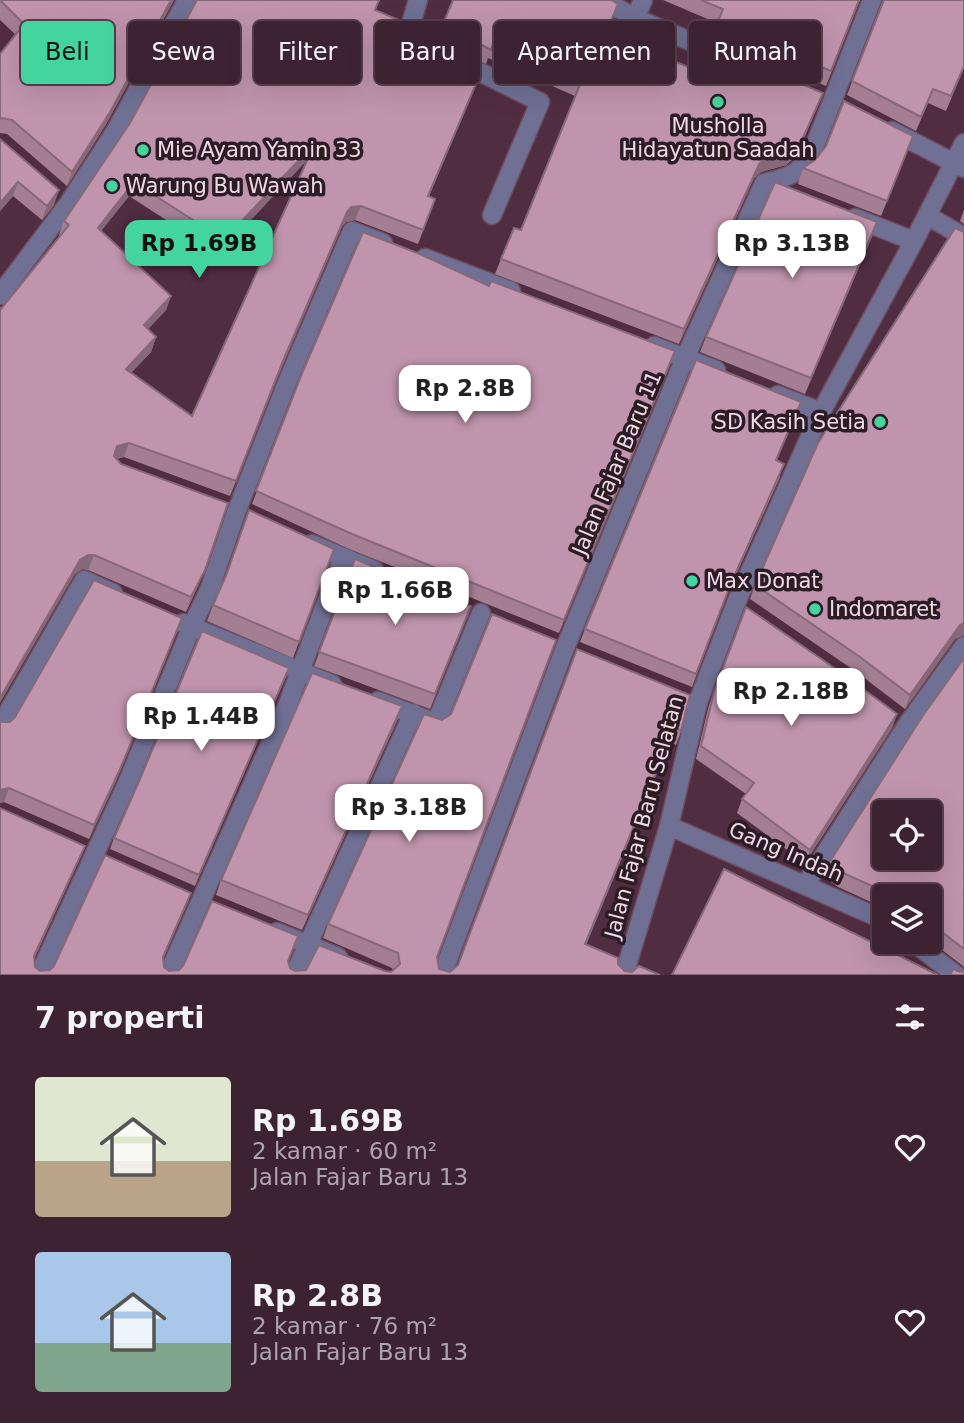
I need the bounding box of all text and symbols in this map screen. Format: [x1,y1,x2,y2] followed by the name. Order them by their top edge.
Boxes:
[21,21,114,84] chip: Beli
[128,21,240,84] chip: Sewa
[254,21,361,84] chip: Filter
[375,21,480,84] chip: Baru
[494,21,675,84] chip: Apartemen
[689,21,821,84] chip: Rumah
[710,94,726,110] marker: Musholla Hidayatun Saadah
[621,114,815,162] place label: Musholla Hidayatun Saadah
[157,138,362,162] place label: Mie Ayam Yamin 33
[135,142,151,158] marker: Mie Ayam Yamin 33
[126,174,324,198] place label: Warung Bu Wawah
[104,178,120,194] marker: Warung Bu Wawah
[127,220,271,280] pin: Rp 1.69B
[720,220,864,280] pin: Rp 3.13B
[141,230,257,256] text: Rp 1.69B
[734,230,850,256] text: Rp 3.13B
[400,366,530,425] pin: Rp 2.8B
[567,367,667,560] street label: Jalan Fajar Baru 11
[415,375,515,401] text: Rp 2.8B
[714,410,866,434] place label: SD Kasih Setia
[872,414,888,430] marker: SD Kasih Setia
[323,568,467,627] pin: Rp 1.66B
[706,569,820,593] place label: Max Donat
[684,573,700,589] marker: Max Donat
[337,577,453,603] text: Rp 1.66B
[829,597,937,621] place label: Indomaret
[807,601,823,617] marker: Indomaret
[719,668,863,728] pin: Rp 2.18B
[733,678,849,704] text: Rp 2.18B
[600,693,688,943] street label: Jalan Fajar Baru Selatan
[129,694,273,753] pin: Rp 1.44B
[143,703,259,729] text: Rp 1.44B
[337,784,481,844] pin: Rp 3.18B
[351,794,467,820] text: Rp 3.18B
[872,800,942,954] map controls
[872,800,942,870] button: locate
[725,817,847,887] street label: Gang Indah
[872,884,942,954] button: layers
[891,998,929,1036] icon: filters
[35,1000,204,1035] text: 7 properti
[252,1103,404,1138] text: Rp 1.69B
[91,1105,175,1189] icon: home
[891,1128,929,1166] icon: heart
[252,1138,437,1164] text: 2 kamar · 60 m²
[252,1164,468,1190] text: Jalan Fajar Baru 13
[252,1278,383,1313] text: Rp 2.8B
[91,1280,175,1364] icon: home
[891,1303,929,1341] icon: heart
[252,1313,437,1339] text: 2 kamar · 76 m²
[252,1339,468,1365] text: Jalan Fajar Baru 13

